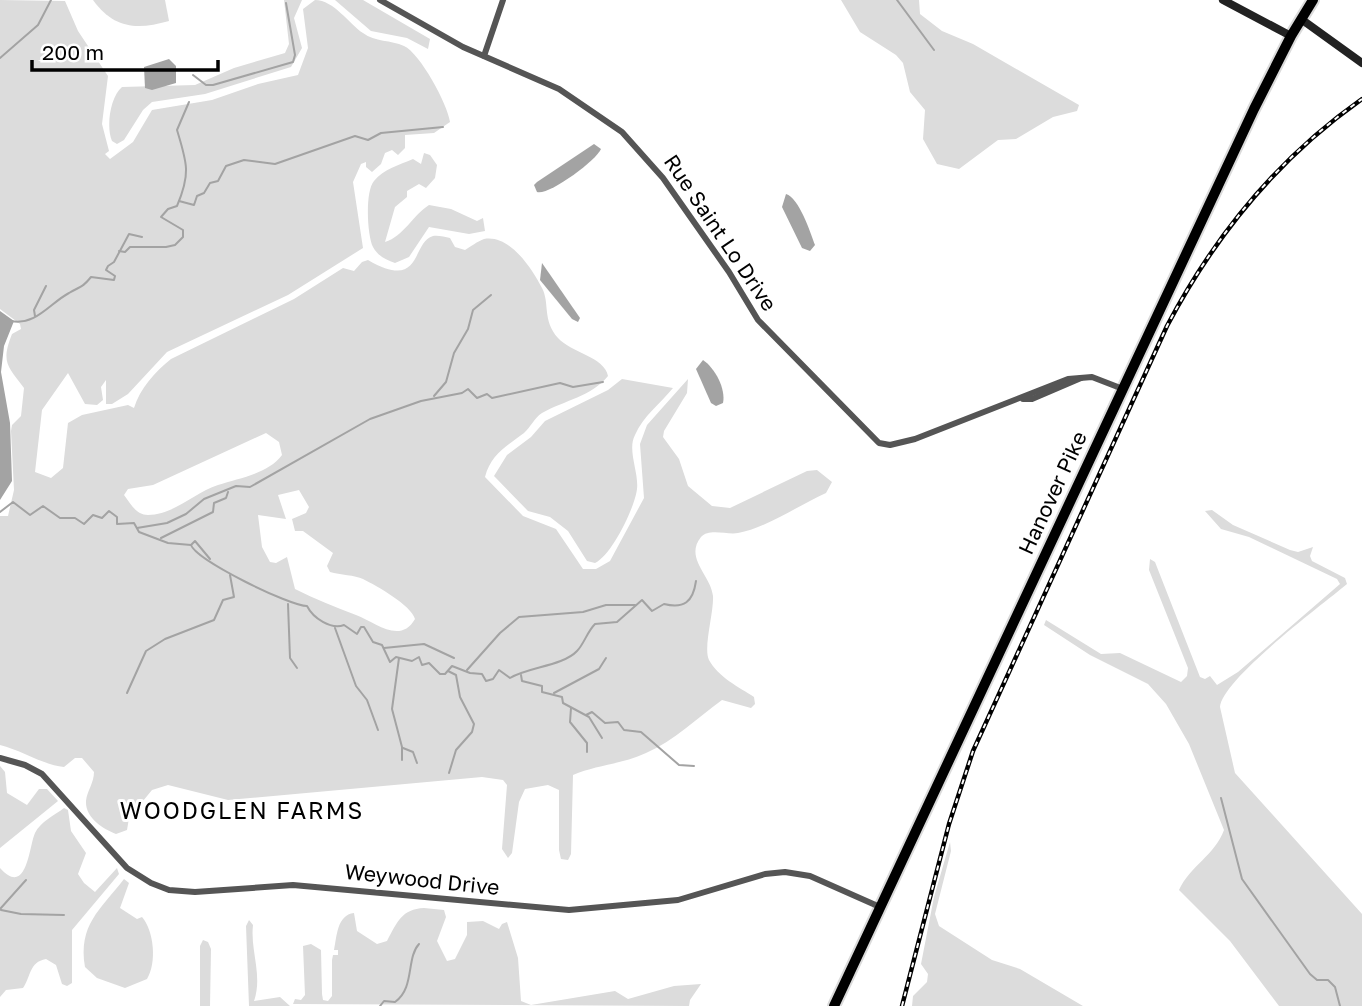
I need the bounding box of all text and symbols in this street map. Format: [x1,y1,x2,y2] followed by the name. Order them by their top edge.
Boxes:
[32,28,217,72] scale bar
[42,39,104,65] text: 200 m
[659,149,783,316] street label: Rue Saint Lo Drive
[1012,427,1092,558] street label: Hanover Pike
[120,796,364,824] district label: WOODGLEN FARMS
[343,858,501,900] street label: Weywood Drive

